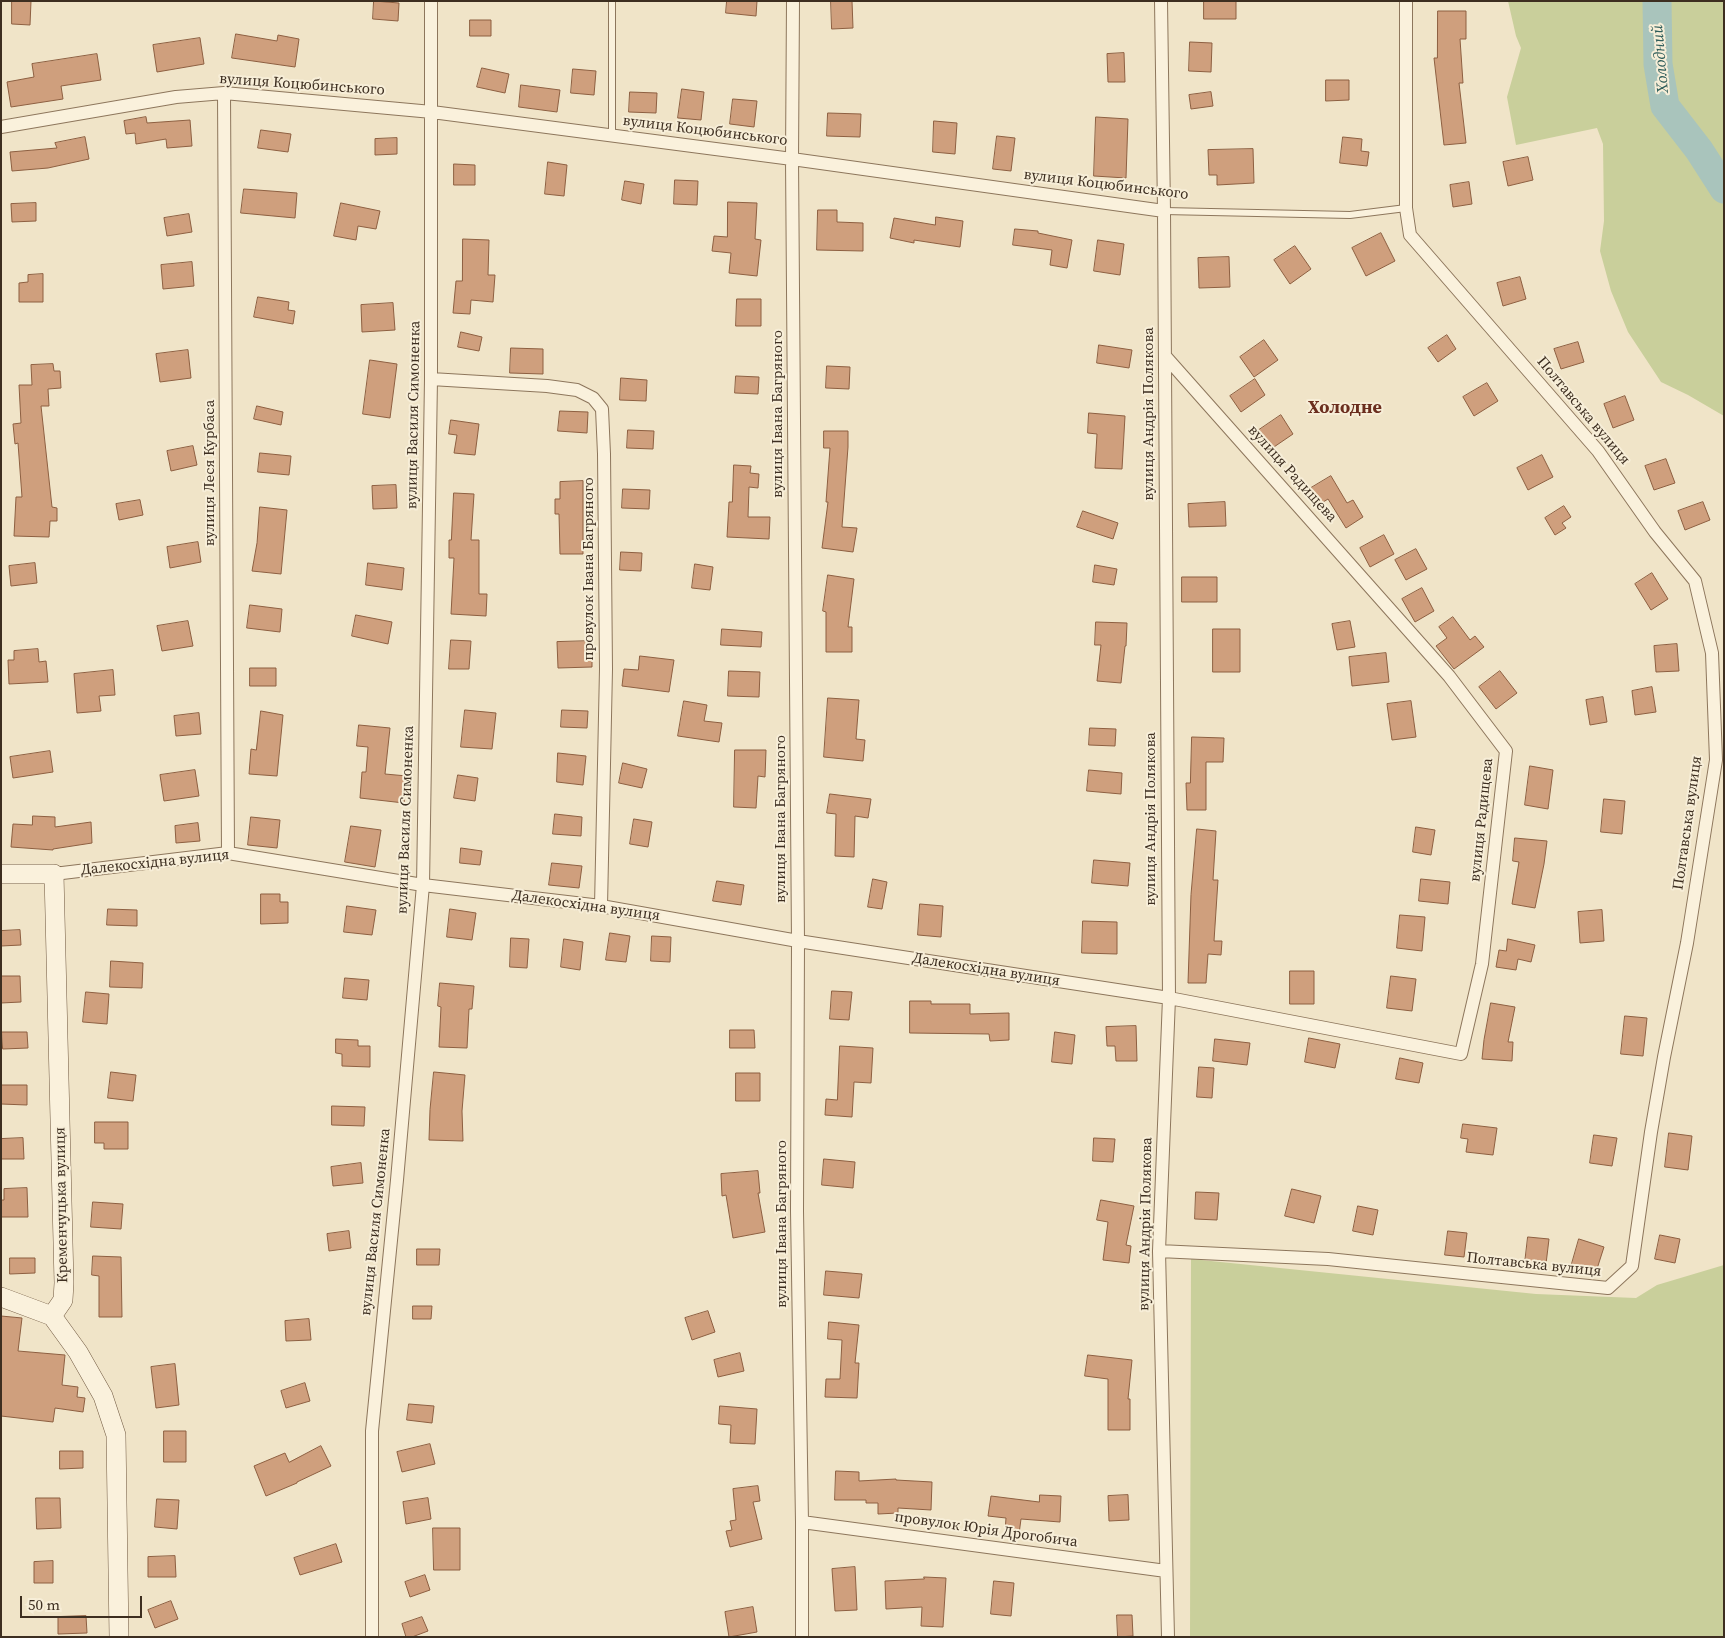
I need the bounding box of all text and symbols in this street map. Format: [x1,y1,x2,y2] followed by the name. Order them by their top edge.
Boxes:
[1648,24,1674,94] water label: Холодний
[219,70,385,100] street label: вулиця Коцюбинського
[622,112,788,150] street label: вулиця Коцюбинського
[1023,166,1189,204] street label: вулиця Коцюбинського
[403,321,425,509] street label: вулиця Василя Симоненка
[1140,327,1158,501] street label: вулиця Андрія Полякова
[769,330,787,498] street label: вулиця Івана Багряного
[1533,353,1633,469] street label: Полтавська вулиця
[1308,397,1382,419] district label: Холодне
[201,400,219,546] street label: вулиця Леся Курбаса
[1244,422,1340,526] street label: вулиця Радищева
[580,477,598,661] street label: провулок Івана Багряного
[394,726,418,914] street label: вулиця Василя Симоненка
[1142,732,1160,906] street label: вулиця Андрія Полякова
[772,735,790,903] street label: вулиця Івана Багряного
[1670,755,1706,891] street label: Полтавська вулиця
[1467,757,1497,883] street label: вулиця Радищева
[80,846,230,880] street label: Далекосхідна вулиця
[511,887,661,925] street label: Далекосхідна вулиця
[911,949,1061,991] street label: Далекосхідна вулиця
[52,1127,72,1283] street label: Кременчуцька вулиця
[357,1127,395,1317] street label: вулиця Василя Симоненка
[1135,1137,1157,1311] street label: вулиця Андрія Полякова
[773,1140,791,1308] street label: вулиця Івана Багряного
[1466,1249,1602,1281] street label: Полтавська вулиця
[893,1508,1079,1552] street label: провулок Юрія Дрогобича
[22,1586,145,1618] scale bar
[28,1594,60,1615] text: 50 m

